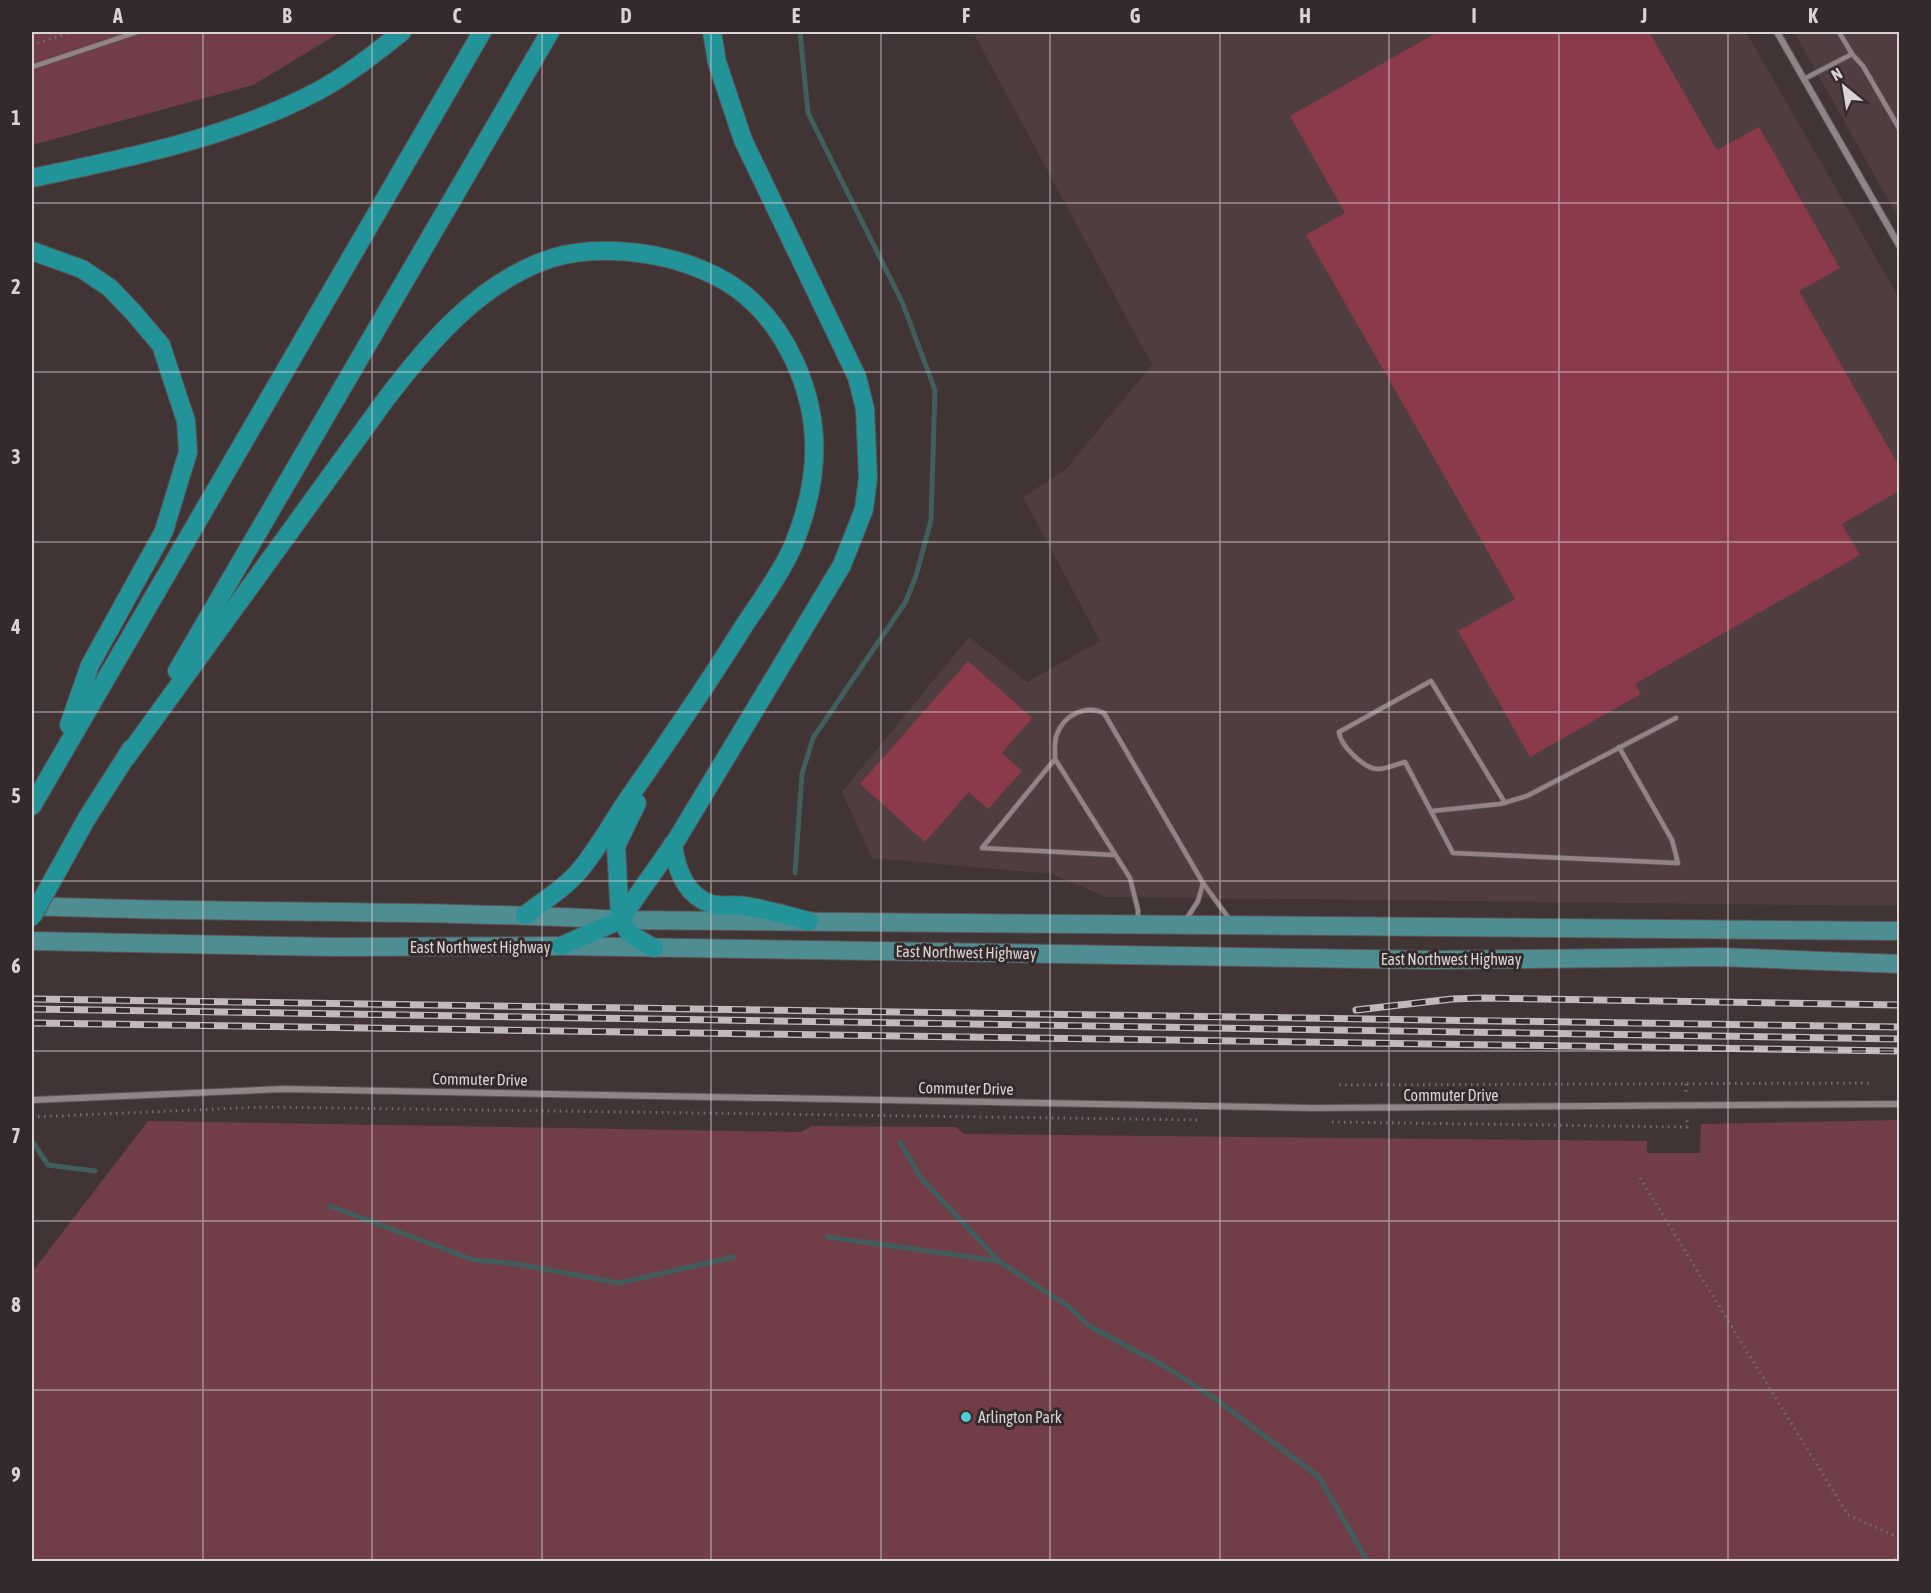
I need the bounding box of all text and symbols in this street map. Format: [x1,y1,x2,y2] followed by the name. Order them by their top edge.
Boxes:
[112,4,123,27] text: A
[282,4,292,27] text: B
[453,4,462,27] text: C
[620,4,632,27] text: D
[792,4,801,27] text: E
[962,4,970,27] text: F
[1130,4,1141,27] text: G
[1299,4,1311,27] text: H
[1471,4,1477,27] text: I
[1640,4,1647,27] text: J
[1808,4,1818,27] text: K
[1814,57,1874,117] north arrow
[1828,64,1845,84] text: N
[11,106,21,129] text: 1
[11,275,21,298] text: 2
[11,445,21,468] text: 3
[10,615,21,638] text: 4
[11,784,21,807] text: 5
[410,938,551,957] street label: East Northwest Highway
[895,942,1037,963] street label: East Northwest Highway
[1381,950,1522,969] street label: East Northwest Highway
[11,954,21,977] text: 6
[432,1069,528,1089] street label: Commuter Drive
[918,1078,1014,1098] street label: Commuter Drive
[1403,1086,1499,1104] street label: Commuter Drive
[11,1124,21,1147] text: 7
[11,1293,21,1316] text: 8
[978,1408,1062,1427] place label: Arlington Park
[959,1410,973,1424] marker: Arlington Park
[11,1463,21,1486] text: 9

